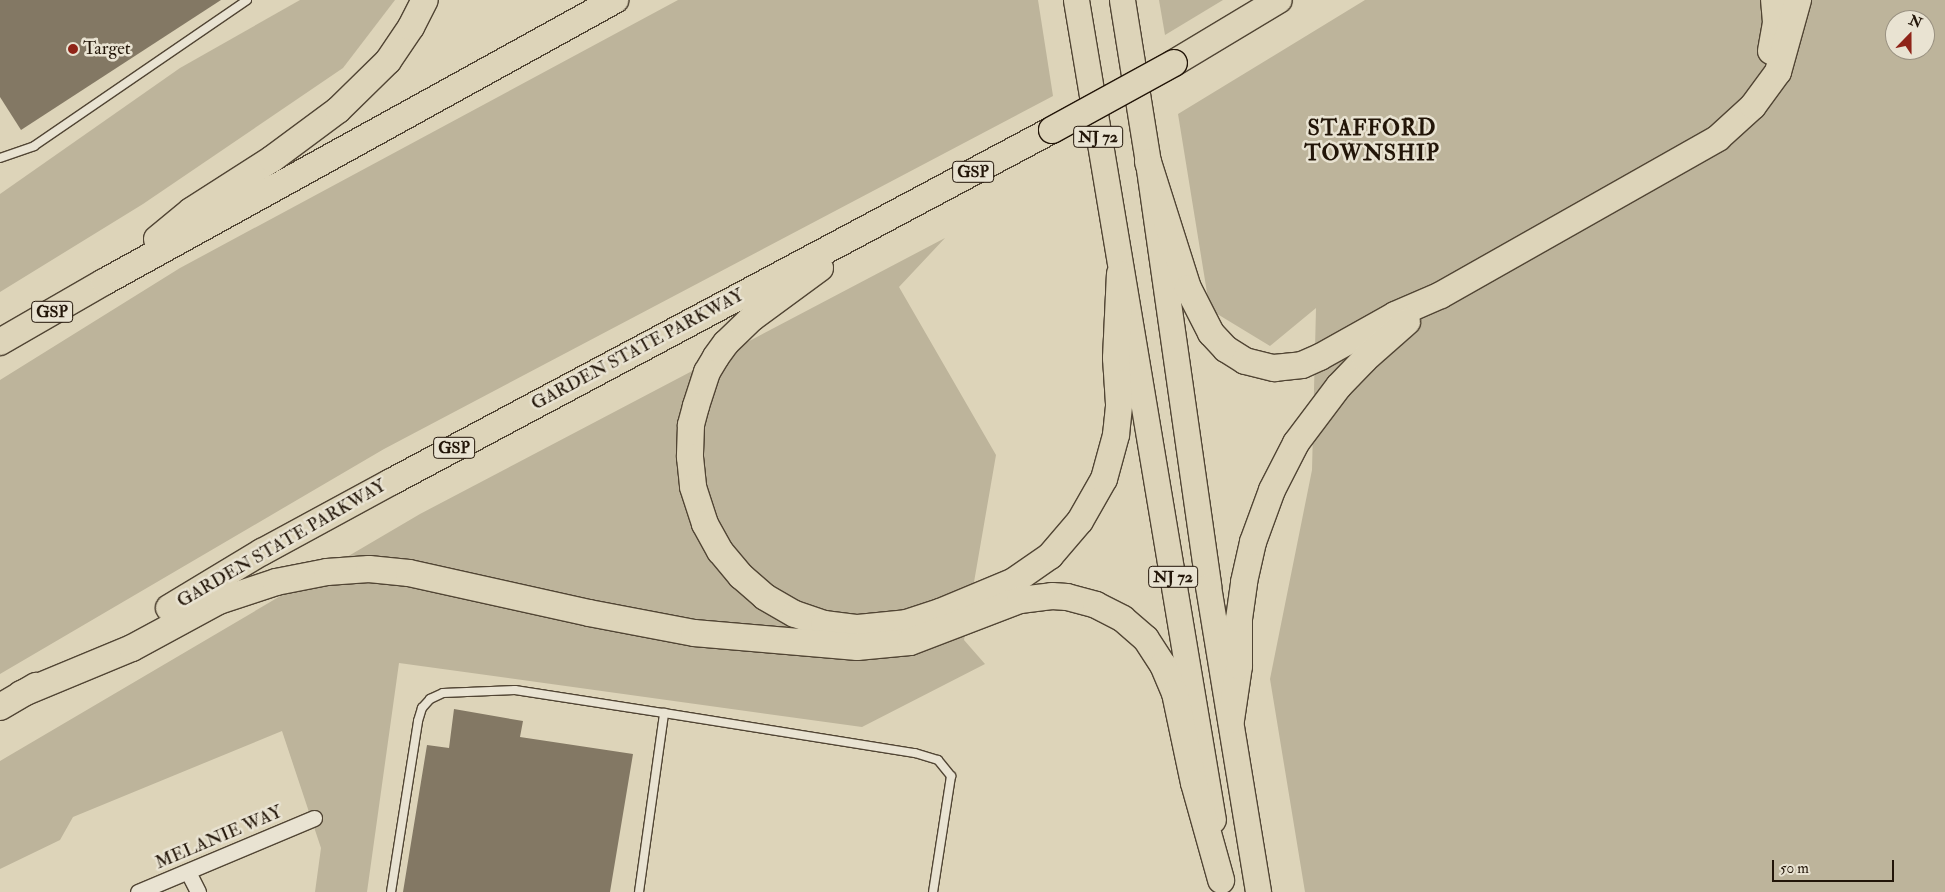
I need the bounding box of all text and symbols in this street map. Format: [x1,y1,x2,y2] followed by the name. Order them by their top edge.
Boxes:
[1885,10,1935,60] north arrow
[1906,11,1924,32] text: N
[83,38,131,60] place label: Target
[67,43,79,55] marker: Target
[1303,115,1441,166] district label: STAFFORD TOWNSHIP
[1073,124,1123,150] road number: NJ 72
[952,158,994,186] road number: GSP
[528,285,748,415] street label: GARDEN STATE PARKWAY
[31,298,73,326] road number: GSP
[433,434,475,462] road number: GSP
[174,475,390,613] street label: GARDEN STATE PARKWAY
[1148,564,1198,590] road number: NJ 72
[152,802,286,874] street label: MELANIE WAY
[1775,850,1898,882] scale bar
[1780,859,1809,878] text: 50 m

